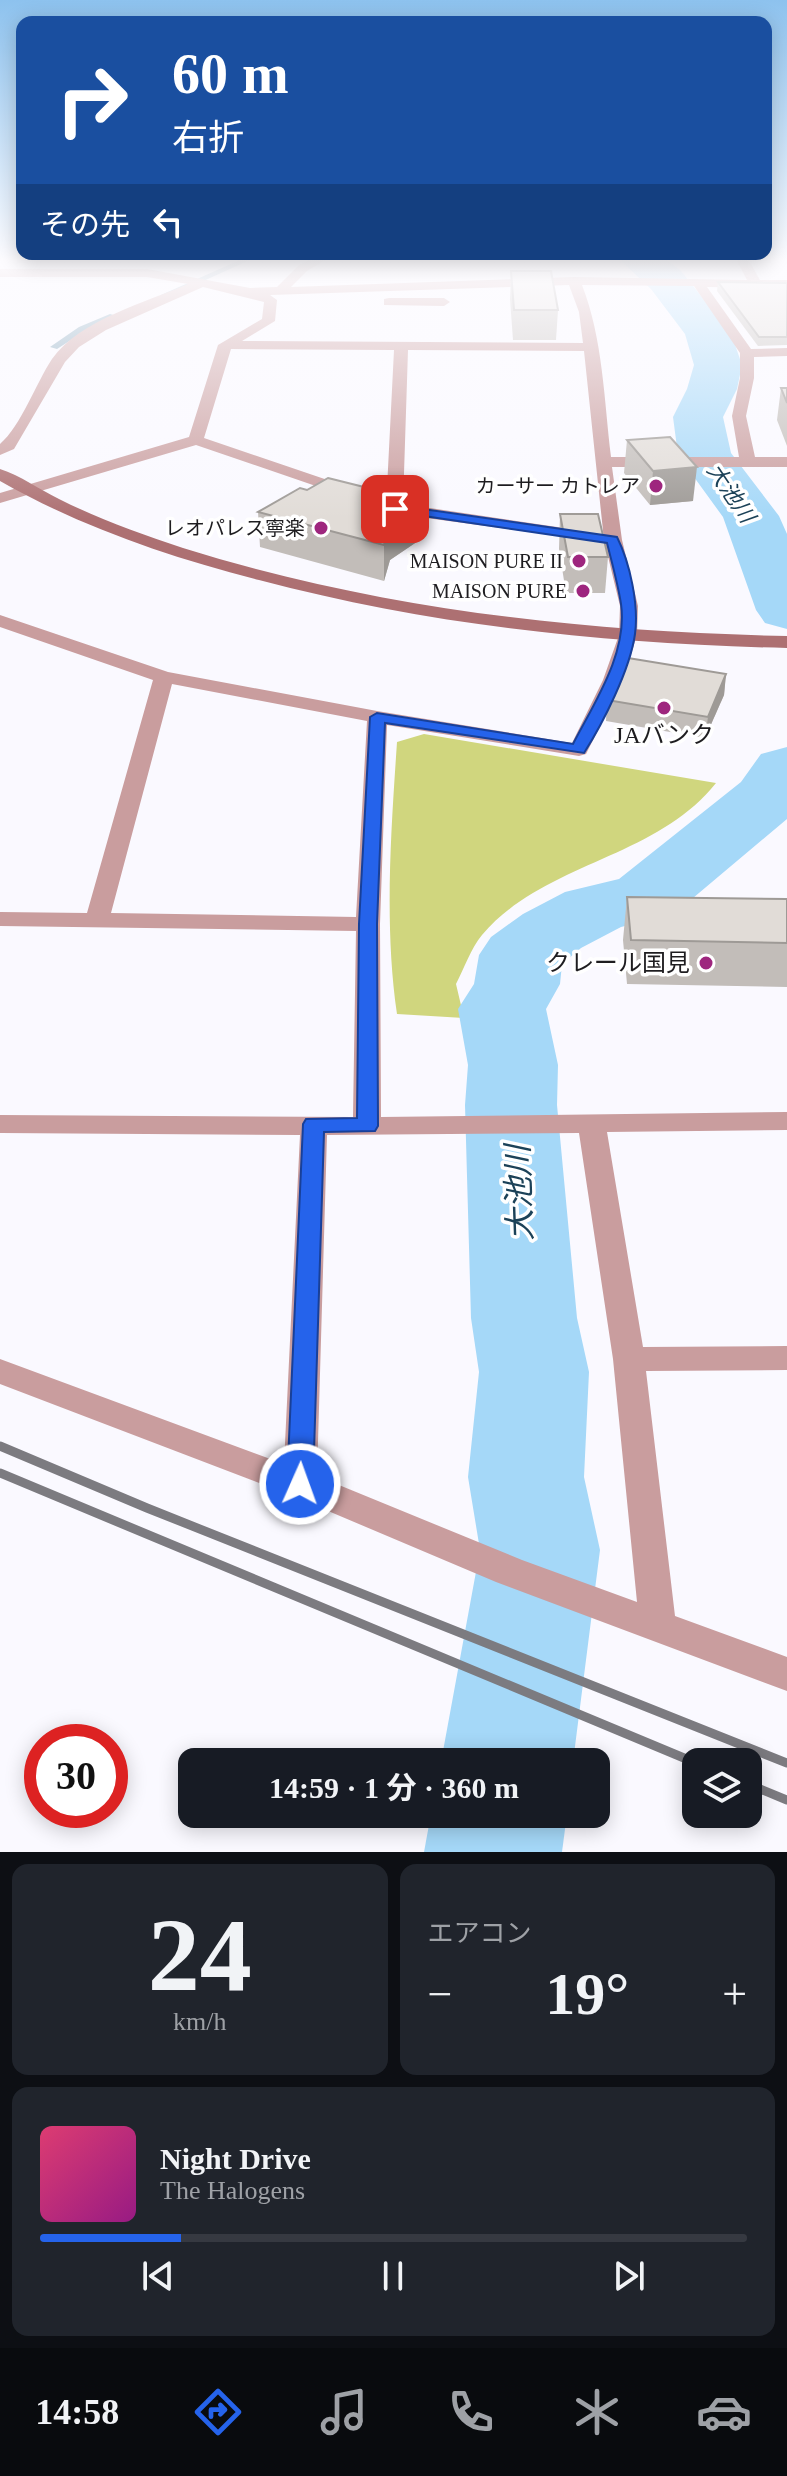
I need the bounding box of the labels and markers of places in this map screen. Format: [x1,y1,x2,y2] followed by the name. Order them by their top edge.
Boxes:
[361,475,429,543] pin
[475,475,640,497] place label: カーサー カトレア
[647,477,665,495] marker: カーサー カトレア
[165,517,305,539] place label: レオパレス寧楽
[312,519,330,537] marker: レオパレス寧楽
[410,550,563,572] place label: MAISON PURE II
[570,552,588,570] marker: MAISON PURE II
[432,580,567,602] place label: MAISON PURE
[574,582,592,600] marker: MAISON PURE
[655,699,673,717] marker: JAバンク
[614,722,714,748] place label: JAバンク
[546,950,690,976] place label: クレール国見
[697,954,715,972] marker: クレール国見

